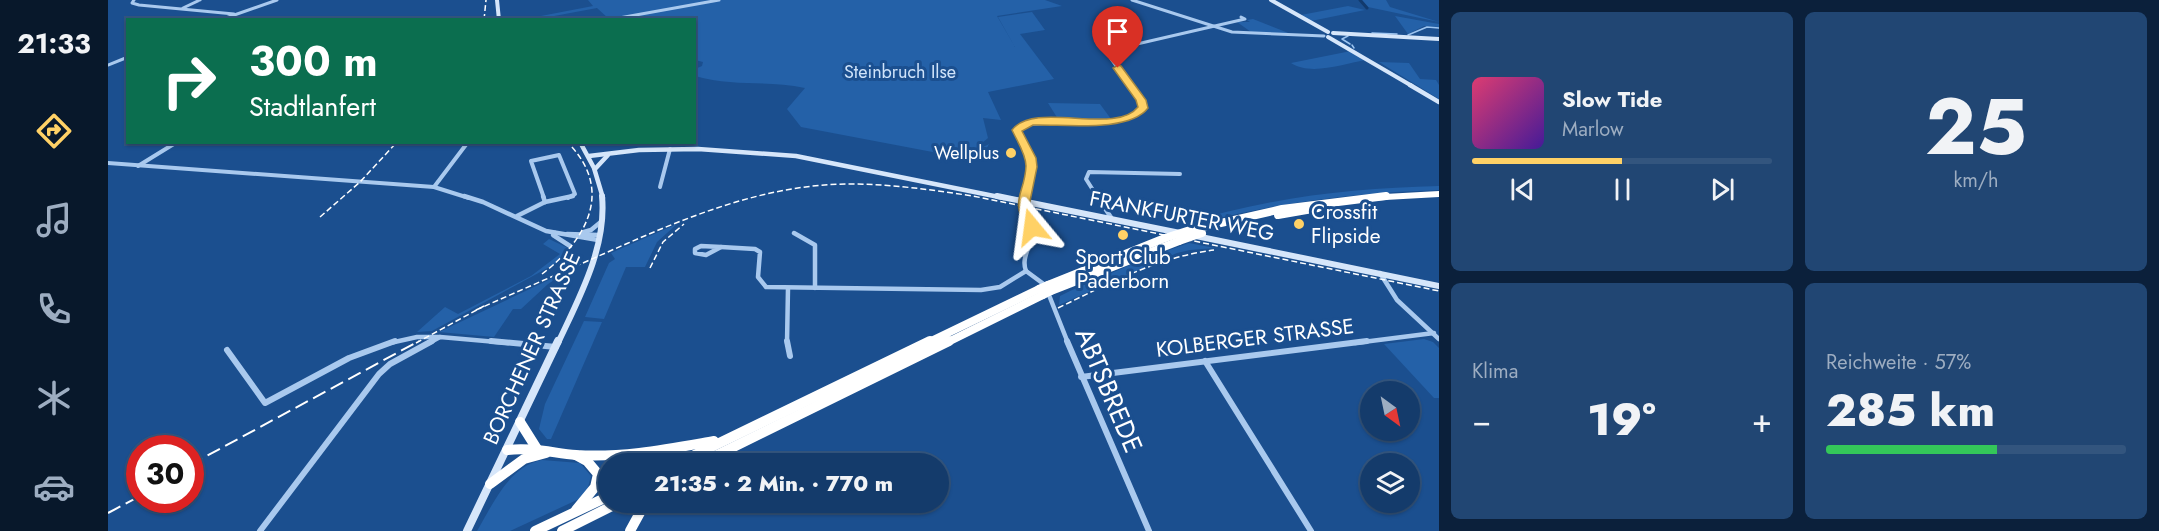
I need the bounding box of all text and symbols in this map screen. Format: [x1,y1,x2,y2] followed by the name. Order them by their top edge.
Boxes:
[1092,6,1143,68] pin
[1101,15,1134,48] icon: arrive
[17,24,91,63] text: 21:33
[249,31,378,92] text: 300 m
[150,42,228,120] icon: right
[844,59,956,85] park label: Steinbruch Ilse
[1925,71,2027,183] text: 25
[1562,83,1662,115] text: Slow Tide
[249,87,376,126] text: Stadtlanfert
[33,110,75,152] icon: directions
[1562,115,1624,144] text: Marlow
[934,140,999,166] place label: Wellplus
[1004,146,1018,160] marker: Wellplus
[1953,166,1999,195] text: km/h
[1506,173,1539,206] icon: previous
[1606,173,1639,206] icon: pause
[1706,173,1739,206] icon: next
[1087,183,1277,249] street label: FRANKFURTER WEG
[1000,195,1064,259] position arrow
[1311,197,1381,251] place label: Crossfit Flipside
[33,199,75,241] icon: music
[1292,217,1306,231] marker: Crossfit Flipside
[1116,228,1130,242] marker: Sport Club Paderborn
[1075,242,1171,296] place label: Sport Club Paderborn
[476,247,588,449] street label: BORCHENER STRASSE
[33,288,75,330] icon: phone
[1154,311,1356,365] street label: KOLBERGER STRASSE
[1066,322,1152,458] street label: ABTSBREDE
[1826,348,1971,377] text: Reichweite · 57%
[1472,357,1518,386] text: Klima
[33,377,75,419] icon: climate
[1826,378,1995,443] text: 285 km
[1360,381,1420,441] north arrow
[1360,381,1420,513] map controls
[1587,387,1656,452] text: 19°
[1472,397,1491,444] text: −
[1752,397,1772,444] text: +
[126,435,204,513] speed limit sign: 30
[1360,453,1420,513] button: layers
[33,466,75,508] icon: car
[654,467,893,499] text: 21:35 · 2 Min. · 770 m

